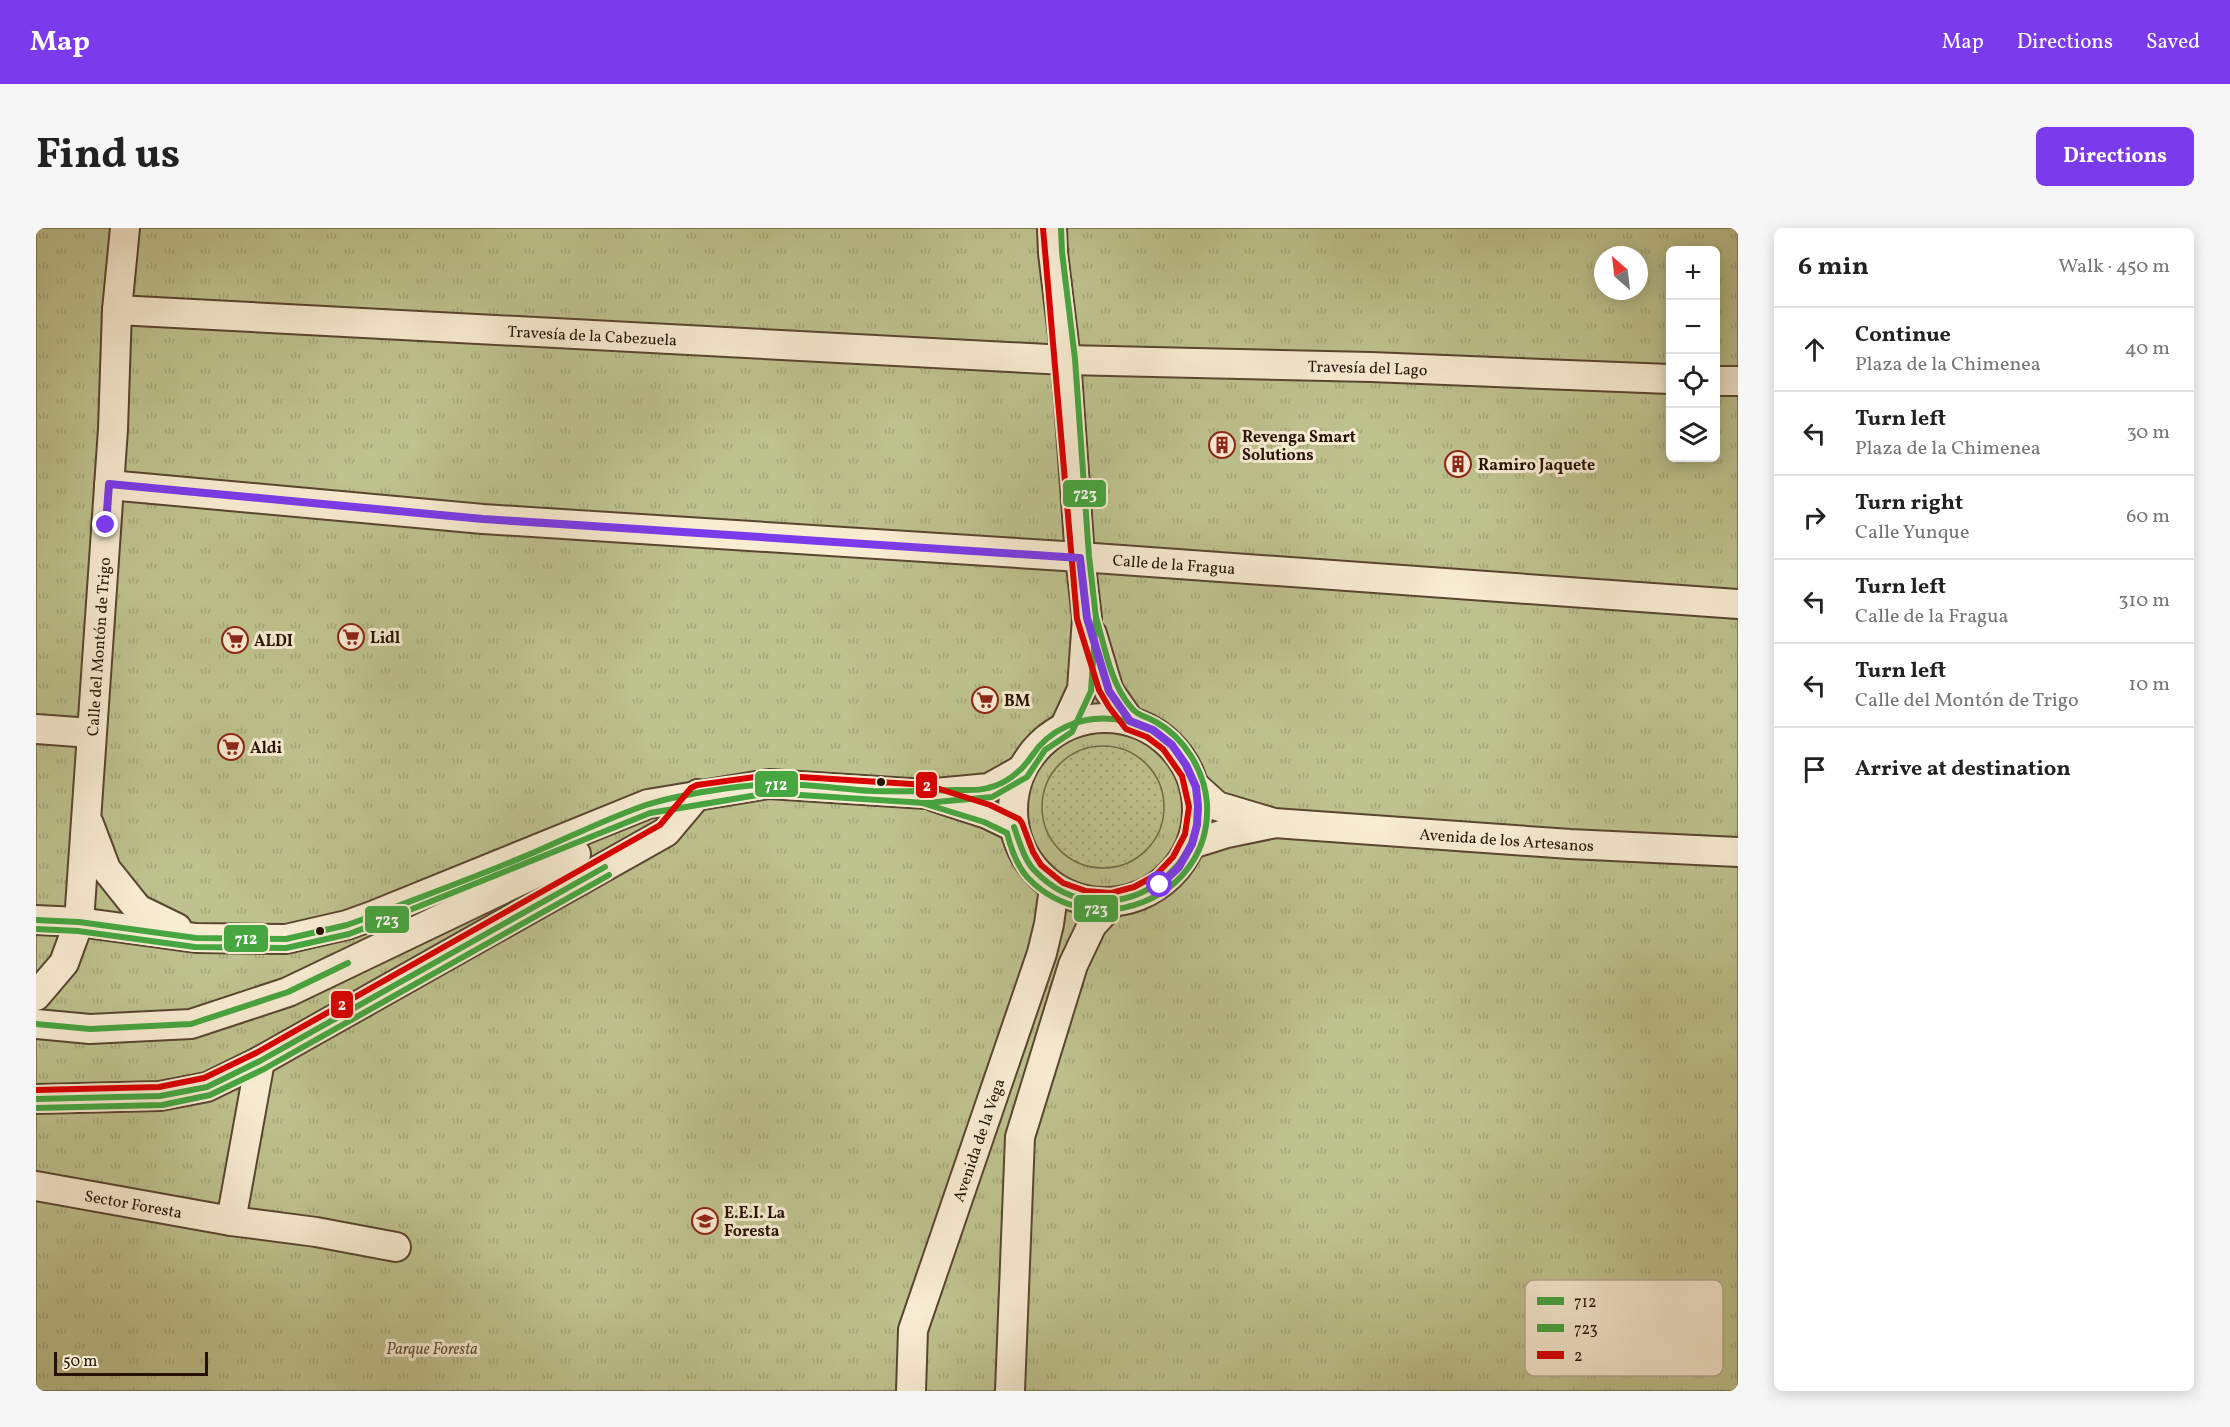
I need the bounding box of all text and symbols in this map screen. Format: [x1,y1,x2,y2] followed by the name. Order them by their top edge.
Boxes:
[30,23,90,62] text: Map
[1942,28,1984,57] text: Map
[2017,28,2113,57] text: Directions
[2146,28,2200,57] text: Saved
[36,127,180,186] text: Find us
[2036,127,2194,186] button: Directions
[1594,246,1648,300] north arrow
[1666,246,1720,462] map controls
[1666,246,1720,300] button: +
[1798,249,1869,285] text: 6 min
[2058,253,2170,281] text: Walk · 450 m
[1666,300,1720,354] button: −
[1855,320,1951,351] text: Continue
[507,322,678,352] street label: Travesía de la Cabezuela
[1798,333,1831,366] icon: ahead
[2125,335,2170,363] text: 40 m
[1855,351,2041,379] text: Plaza de la Chimenea
[1666,354,1720,408] button: locate
[1307,357,1428,382] street label: Travesía del Lago
[1855,404,1946,435] text: Turn left
[1666,408,1720,462] button: layers
[1798,417,1831,450] icon: left
[2126,419,2170,447] text: 30 m
[1242,427,1356,467] place label: Revenga Smart Solutions
[1207,430,1237,460] building icon: Revenga Smart Solutions
[1855,435,2041,463] text: Plaza de la Chimenea
[1443,449,1473,479] building icon: Ramiro Jaquete
[1478,455,1595,477] place label: Ramiro Jaquete
[1062,479,1107,508] line badge: 723
[1073,484,1097,506] text: 723
[1855,488,1963,519] text: Turn right
[1798,501,1831,534] icon: right
[2126,503,2170,531] text: 60 m
[92,511,118,537] route end
[1855,519,1969,547] text: Calle Yunque
[1112,550,1236,581] street label: Calle de la Fragua
[83,557,117,737] street label: Calle del Montón de Trigo
[1855,572,1946,603] text: Turn left
[1798,585,1831,618] icon: left
[2118,587,2170,615] text: 310 m
[1855,603,2009,631] text: Calle de la Fragua
[336,622,366,652] supermarket icon: Lidl
[220,625,250,655] supermarket icon: ALDI
[370,628,401,650] place label: Lidl
[254,631,293,653] place label: ALDI
[1855,656,1946,687] text: Turn left
[1798,669,1831,702] icon: left
[2129,671,2170,699] text: 10 m
[970,685,1000,715] supermarket icon: BM
[1855,687,2079,715] text: Calle del Montón de Trigo
[1004,691,1031,713] place label: BM
[216,732,246,762] supermarket icon: Aldi
[250,738,283,760] place label: Aldi
[1798,753,1831,786] icon: arrive
[1855,754,2071,785] text: Arrive at destination
[754,770,799,798] line badge: 712
[915,771,938,799] line badge: 2
[765,775,787,797] text: 712
[875,776,887,788] unlabelled marker
[923,776,931,798] text: 2
[1419,824,1594,858] street label: Avenida de los Artesanos
[1146,871,1172,897] route start
[1073,894,1119,923] line badge: 723
[1084,899,1108,921] text: 723
[364,905,410,934] line badge: 723
[375,910,399,932] text: 723
[223,924,269,953] line badge: 712
[314,925,326,937] unlabelled marker
[235,929,257,951] text: 712
[330,990,354,1019] line badge: 2
[338,995,346,1017] text: 2
[949,1076,1011,1205] street label: Avenida de la Vega
[82,1186,184,1225] street label: Sector Foresta
[724,1203,786,1243] place label: E.E.I. La Foresta
[690,1206,720,1236] school or university icon: E.E.I. La Foresta
[1525,1280,1723,1376] legend
[1574,1292,1597,1314] text: 712
[1574,1319,1598,1341] text: 723
[386,1339,478,1361] park label: Parque Foresta
[1574,1346,1583,1368] text: 2
[54,1349,208,1376] scale bar
[63,1351,97,1373] text: 50 m

